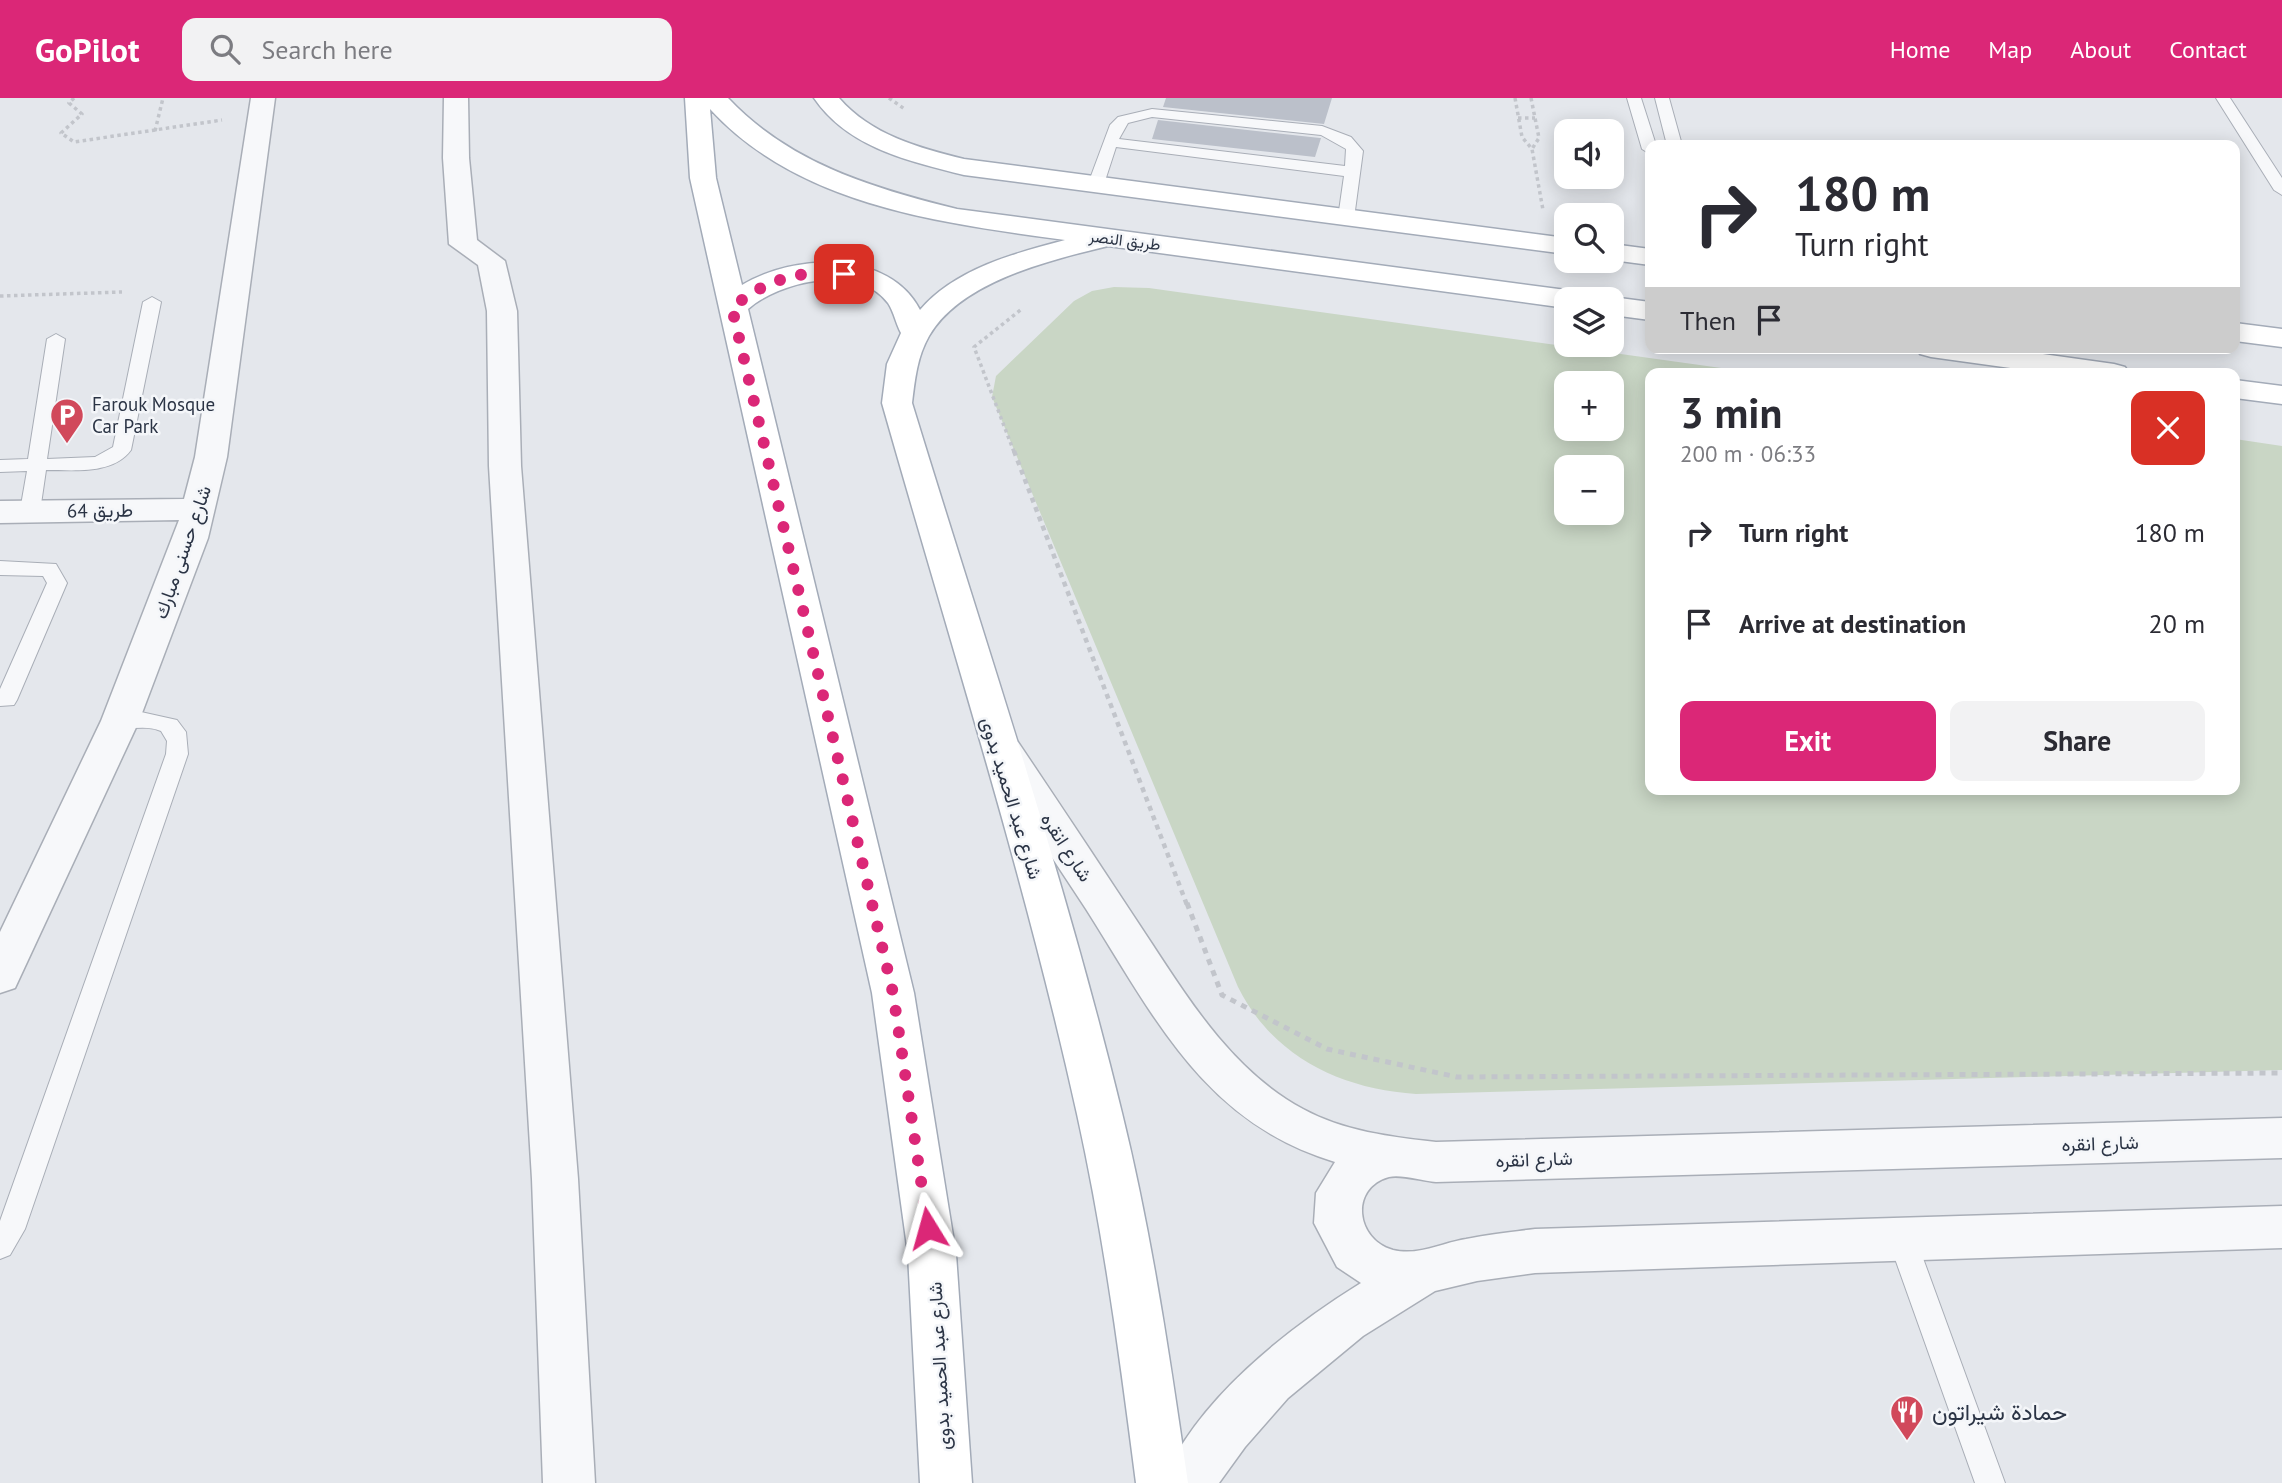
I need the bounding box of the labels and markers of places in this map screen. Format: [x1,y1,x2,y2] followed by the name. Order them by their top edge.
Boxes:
[814,244,874,304] pin
[92,392,215,438] place label: Farouk Mosque Car Park
[48,396,86,445] parking icon: Farouk Mosque Car Park
[1888,1393,1926,1442] restaurant icon: حمادة شيراتون
[1932,1397,2067,1427] place label: حمادة شيراتون

